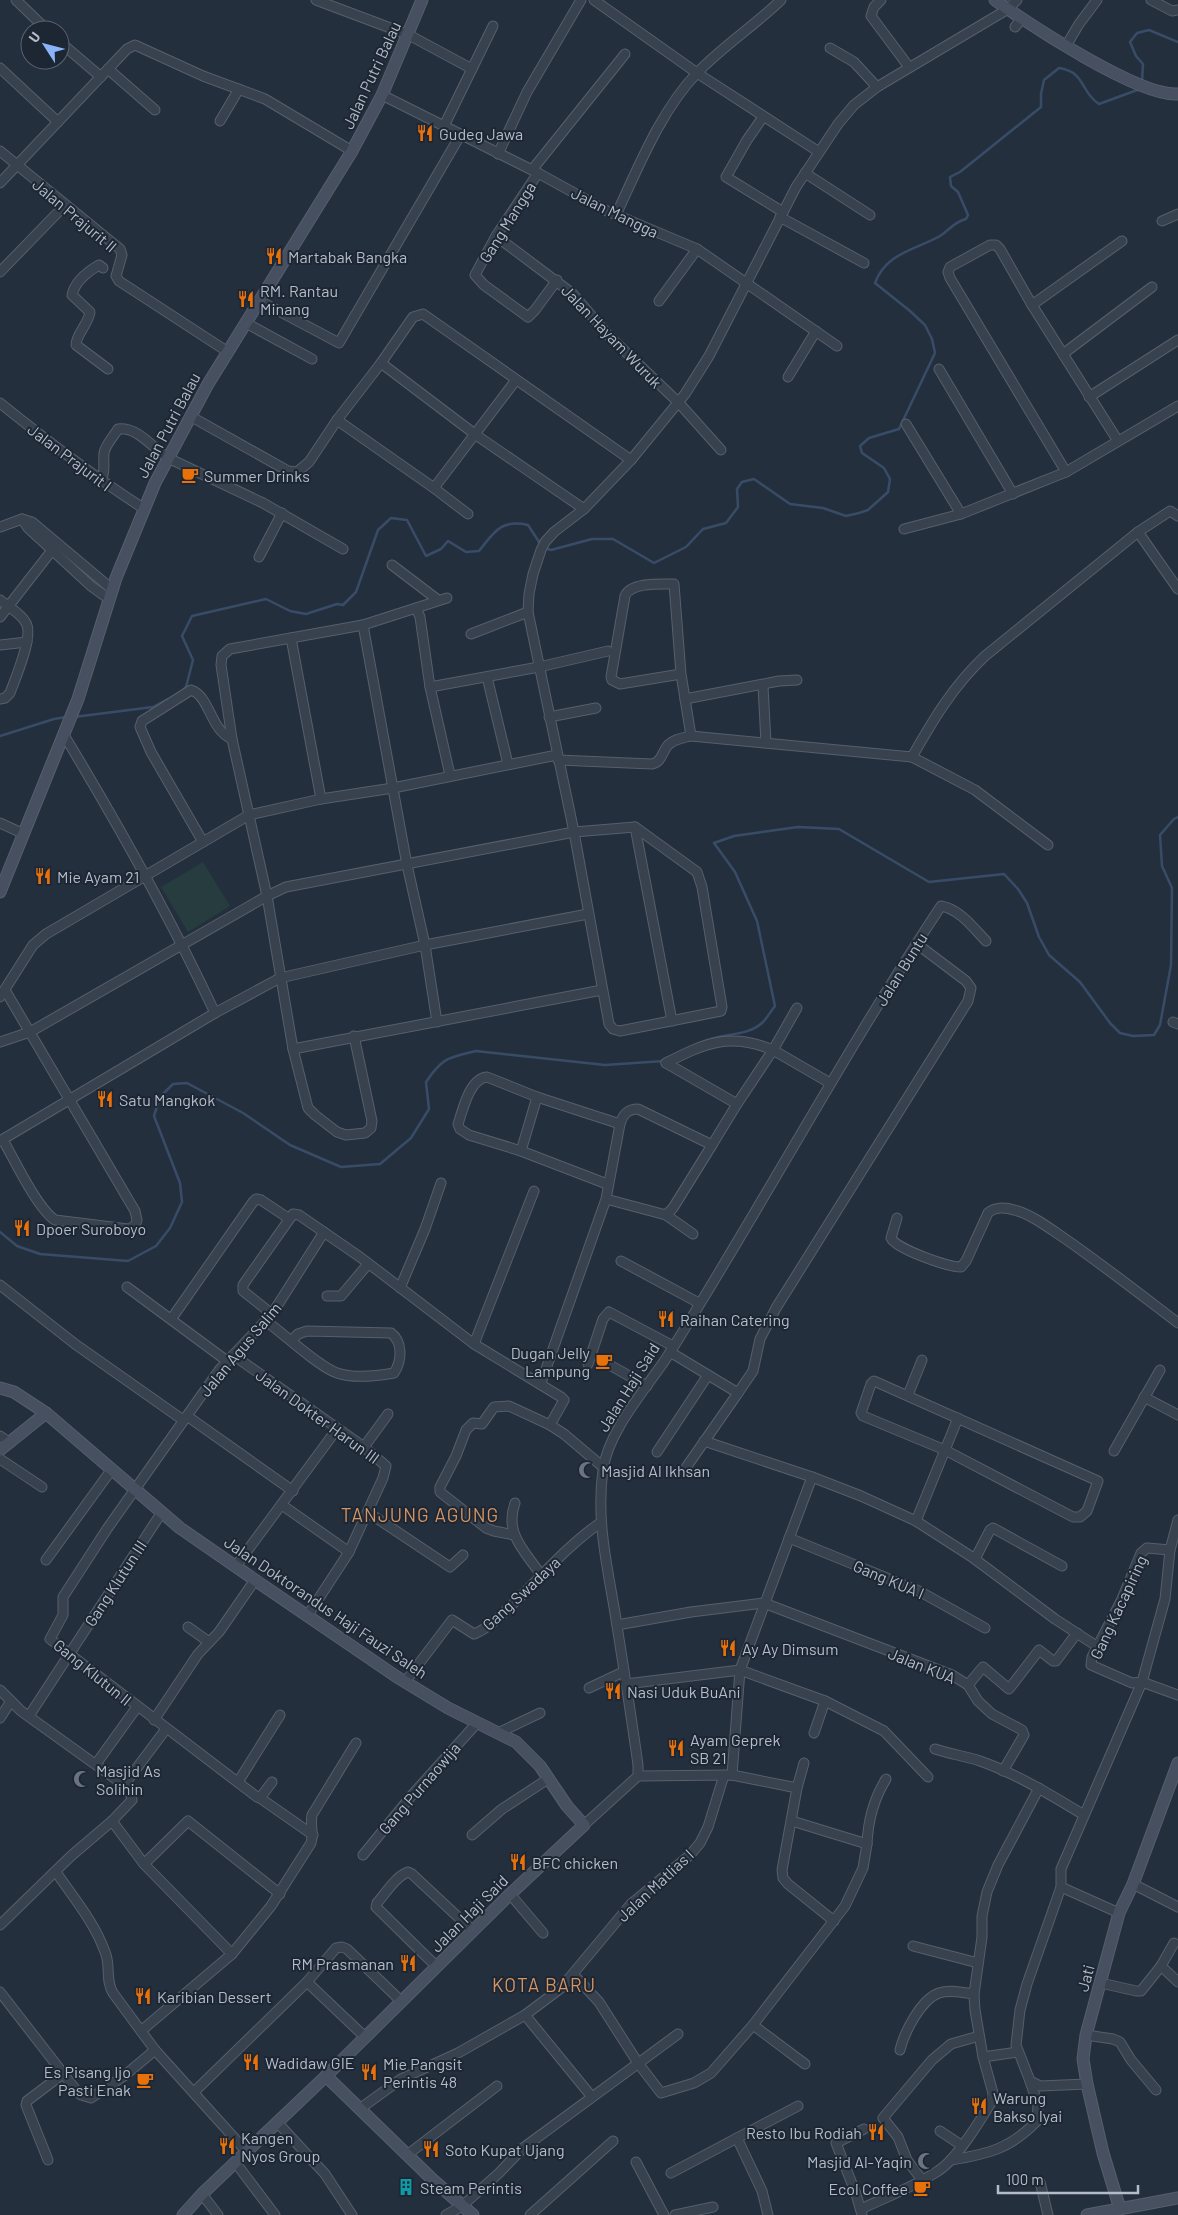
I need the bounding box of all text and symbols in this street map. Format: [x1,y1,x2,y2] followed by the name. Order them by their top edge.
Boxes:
[338,18,404,132] street label: Jalan Putri Balau
[20,20,70,70] north arrow
[25,28,44,46] text: U
[415,123,435,143] restaurant icon: Gudeg Jawa
[439,124,523,143] place label: Gudeg Jawa
[29,174,121,256] street label: Jalan Prajurit II
[475,178,539,266] street label: Gang Mangga
[568,183,662,241] street label: Jalan Mangga
[264,246,284,266] restaurant icon: Martabak Bangka
[288,247,407,266] place label: Martabak Bangka
[558,280,666,392] street label: Jalan Hayam Wuruk
[260,281,338,318] place label: RM. Rantau Minang
[236,289,256,309] restaurant icon: RM. Rantau Minang
[132,369,204,481] street label: Jalan Putri Balau
[24,419,116,495] street label: Jalan Prajurit I
[180,465,200,485] cafe icon: Summer Drinks
[204,466,310,485] place label: Summer Drinks
[33,866,53,886] restaurant icon: Mie Ayam 21
[57,867,139,886] place label: Mie Ayam 21
[871,929,931,1009] street label: Jalan Buntu
[95,1089,115,1109] restaurant icon: Satu Mangkok
[119,1090,215,1109] place label: Satu Mangkok
[12,1218,32,1238] restaurant icon: Dpoer Suroboyo
[36,1219,146,1238] place label: Dpoer Suroboyo
[195,1298,285,1400] street label: Jalan Agus Salim
[656,1309,676,1329] restaurant icon: Raihan Catering
[680,1310,790,1329] place label: Raihan Catering
[593,1339,663,1435] street label: Jalan Haji Said
[511,1343,591,1380] place label: Dugan Jelly Lampung
[594,1351,614,1371] cafe icon: Dugan Jelly Lampung
[252,1365,384,1467] street label: Jalan Dokter Harun III
[577,1460,597,1480] mosque icon: Masjid Al Ikhsan
[601,1461,710,1480] place label: Masjid Al Ikhsan
[341,1503,499,1526] district label: TANJUNG AGUNG
[221,1532,431,1682] street label: Jalan Doktorandus Haji Fauzi Saleh
[80,1536,150,1630] street label: Gang Klutun III
[478,1552,564,1634] street label: Gang Swadaya
[1086,1552,1150,1662] street label: Gang Kacapiring
[851,1556,927,1602] street label: Gang KUA I
[50,1635,136,1709] street label: Gang Klutun II
[718,1638,738,1658] restaurant icon: Ay Ay Dimsum
[742,1639,838,1658] place label: Ay Ay Dimsum
[886,1643,959,1687] street label: Jalan KUA
[603,1681,623,1701] restaurant icon: Nasi Uduk BuAni
[627,1682,741,1701] place label: Nasi Uduk BuAni
[690,1730,781,1767] place label: Ayam Geprek SB 21
[374,1738,464,1838] street label: Gang Purnaowija
[666,1738,686,1758] restaurant icon: Ayam Geprek SB 21
[96,1761,161,1798] place label: Masjid As Solihin
[72,1769,92,1789] mosque icon: Masjid As Solihin
[613,1845,697,1925] street label: Jalan Matlias I
[508,1852,528,1872] restaurant icon: BFC chicken
[532,1853,618,1872] place label: BFC chicken
[426,1870,512,1956] street label: Jalan Haji Said
[398,1953,418,1973] restaurant icon: RM Prasmanan
[292,1954,394,1973] place label: RM Prasmanan
[1072,1962,1098,1994] street label: Jati
[492,1973,596,1996] district label: KOTA BARU
[133,1986,153,2006] restaurant icon: Karibian Dessert
[157,1987,272,2006] place label: Karibian Dessert
[241,2052,261,2072] restaurant icon: Wadidaw GIE
[265,2053,354,2072] place label: Wadidaw GIE
[383,2054,463,2091] place label: Mie Pangsit Perintis 48
[44,2062,131,2099] place label: Es Pisang Ijo Pasti Enak
[359,2062,379,2082] restaurant icon: Mie Pangsit Perintis 48
[135,2070,155,2090] cafe icon: Es Pisang Ijo Pasti Enak
[993,2088,1062,2125] place label: Warung Bakso Iyai
[969,2096,989,2116] restaurant icon: Warung Bakso Iyai
[866,2122,886,2142] restaurant icon: Resto Ibu Rodiah
[746,2123,862,2142] place label: Resto Ibu Rodiah
[241,2128,320,2165] place label: Kangen Nyos Group
[217,2136,237,2156] restaurant icon: Kangen Nyos Group
[421,2139,441,2159] restaurant icon: Soto Kupat Ujang
[445,2140,564,2159] place label: Soto Kupat Ujang
[916,2151,936,2171] mosque icon: Masjid Al-Yaqin
[807,2152,912,2171] place label: Masjid Al-Yaqin
[998,2162,1138,2194] scale bar
[1006,2170,1044,2188] text: 100 m
[396,2177,416,2197] building icon: Steam Perintis
[420,2178,522,2197] place label: Steam Perintis
[912,2178,932,2198] cafe icon: Ecol Coffee
[828,2179,908,2198] place label: Ecol Coffee

